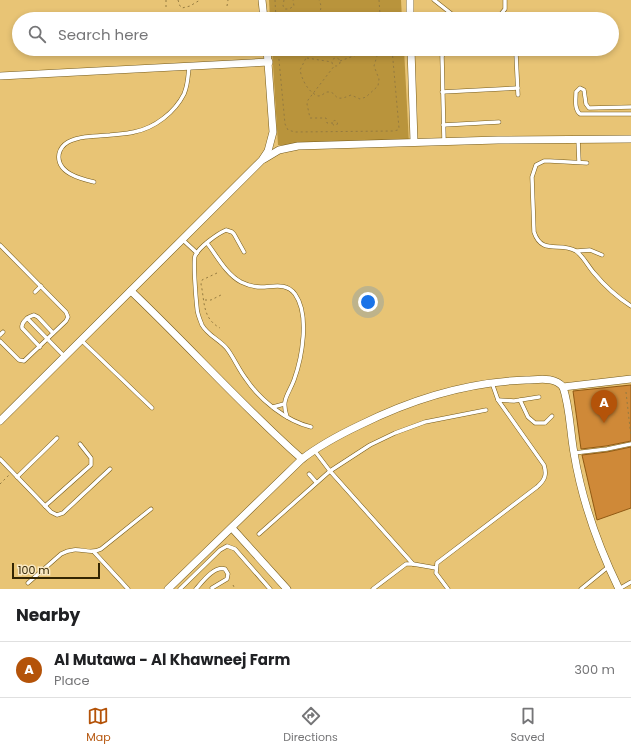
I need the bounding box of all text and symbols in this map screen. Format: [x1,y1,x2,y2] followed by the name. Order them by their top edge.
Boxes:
[12,12,619,56] search box
[26,23,48,45] icon: search
[58,24,148,45] text: Search here
[358,292,378,312] your location
[591,390,617,423] pin: A
[12,561,100,580] scale bar
[18,562,50,578] text: 100 m
[16,603,80,627] text: Nearby
[54,649,290,670] text: Al Mutawa - Al Khawneej Farm
[24,660,34,679] text: A
[574,660,615,679] text: 300 m
[54,671,89,690] text: Place
[86,705,111,746] tab: Map
[283,705,338,746] tab: Directions
[510,705,545,746] tab: Saved

